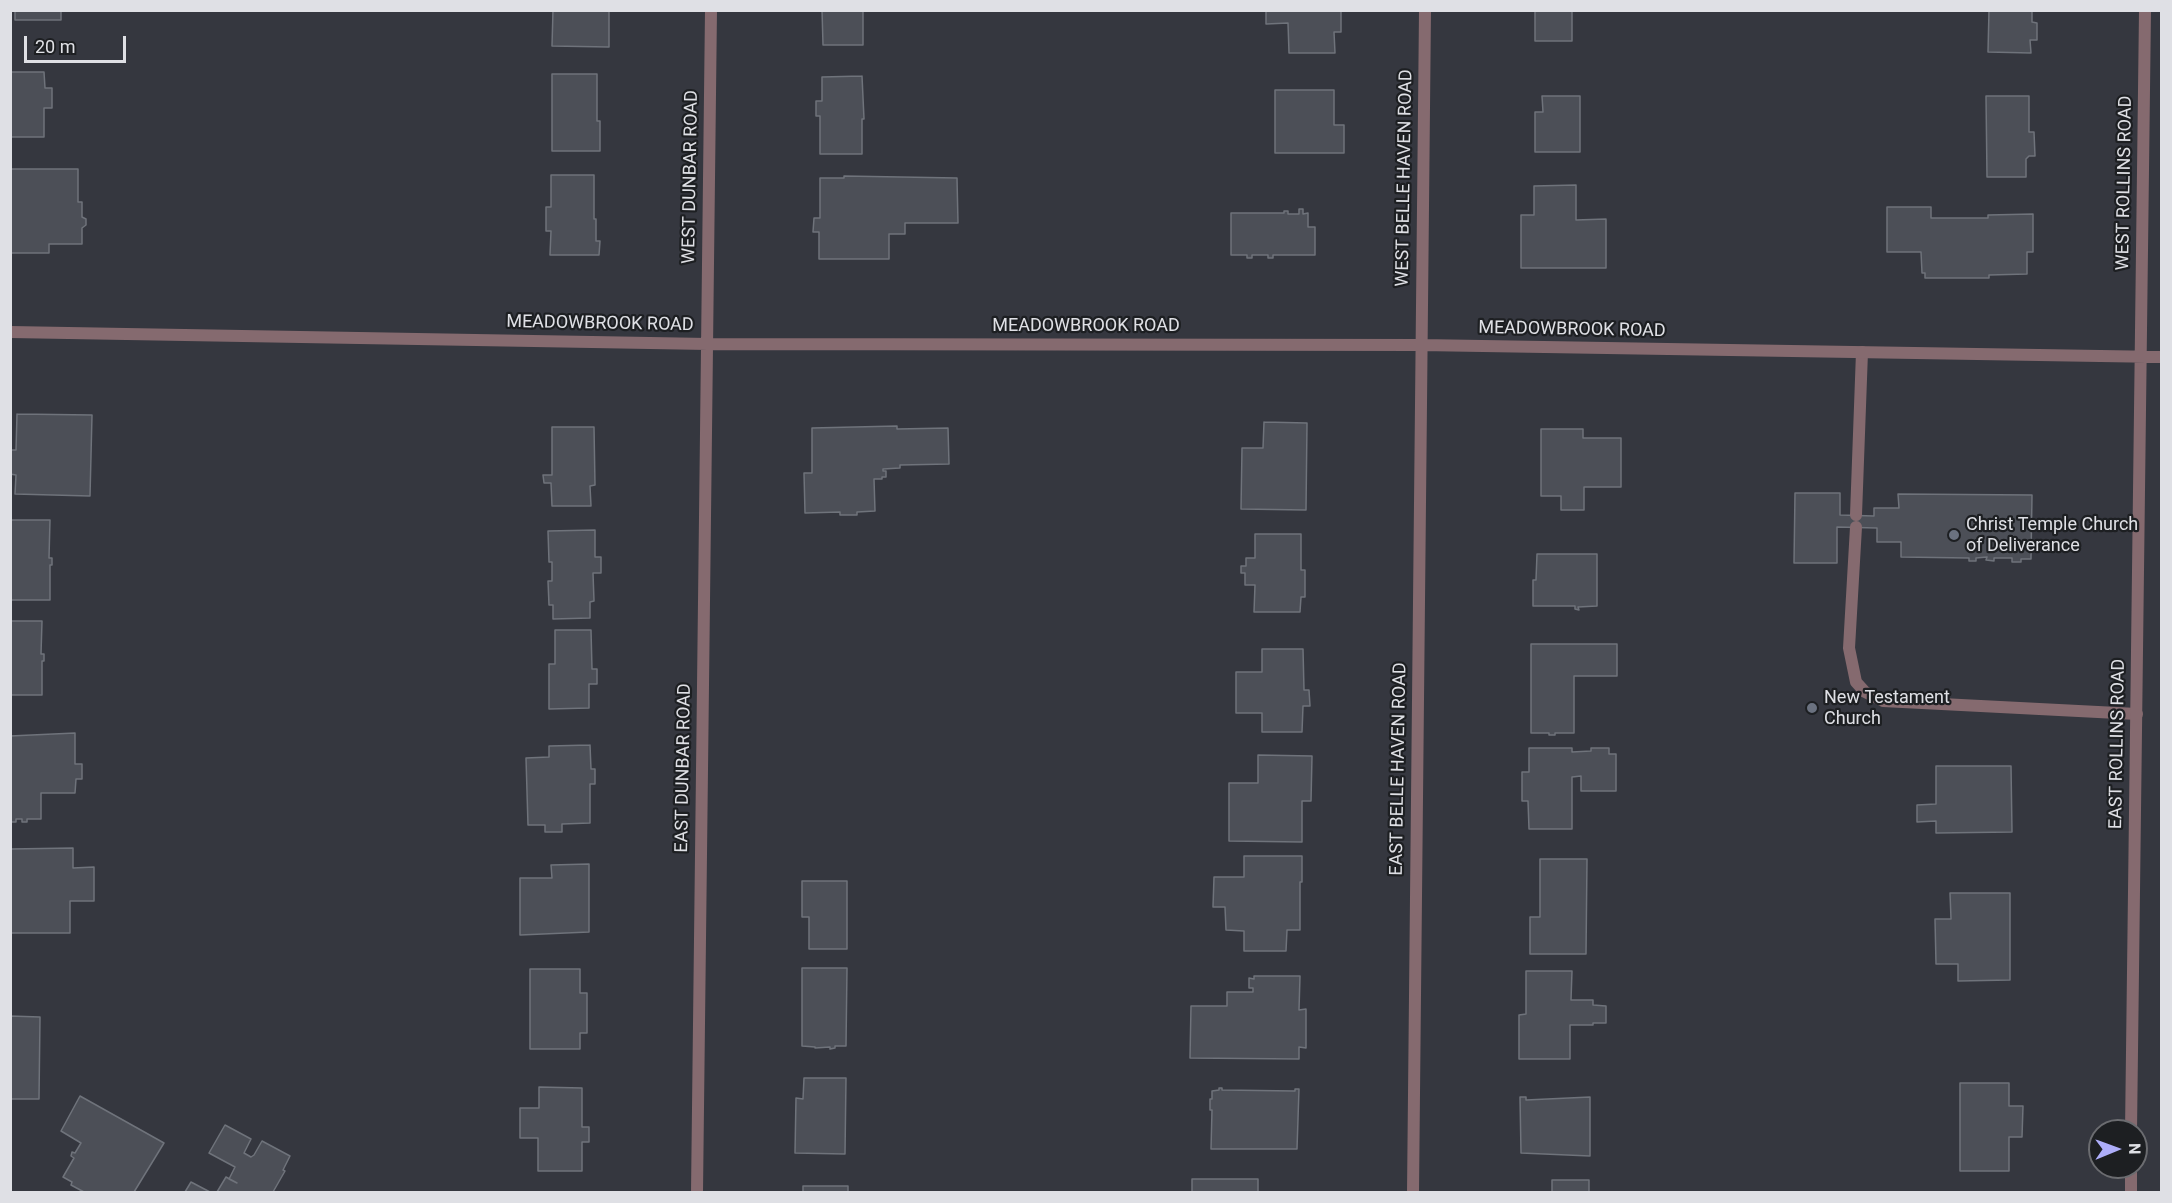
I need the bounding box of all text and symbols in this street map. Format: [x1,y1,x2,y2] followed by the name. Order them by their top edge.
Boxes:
[27,24,129,62] scale bar
[35,36,75,57] text: 20 m
[1392,69,1418,287] street label: WEST BELLE HAVEN ROAD
[679,90,703,264] street label: WEST DUNBAR ROAD
[2113,95,2137,271] street label: WEST ROLLINS ROAD
[506,312,694,336] street label: MEADOWBROOK ROAD
[992,315,1180,337] street label: MEADOWBROOK ROAD
[1478,318,1666,342] street label: MEADOWBROOK ROAD
[1966,514,2138,556] place label: Christ Temple Church of Deliverance
[1947,528,1961,542] marker: Christ Temple Church of Deliverance
[2106,659,2130,829] street label: EAST ROLLINS ROAD
[1386,662,1412,876] street label: EAST BELLE HAVEN ROAD
[672,683,696,853] street label: EAST DUNBAR ROAD
[1824,687,1950,730] place label: New Testament Church
[1805,701,1819,715] marker: New Testament Church
[2088,1119,2148,1179] north arrow
[2125,1143,2144,1155] text: N

